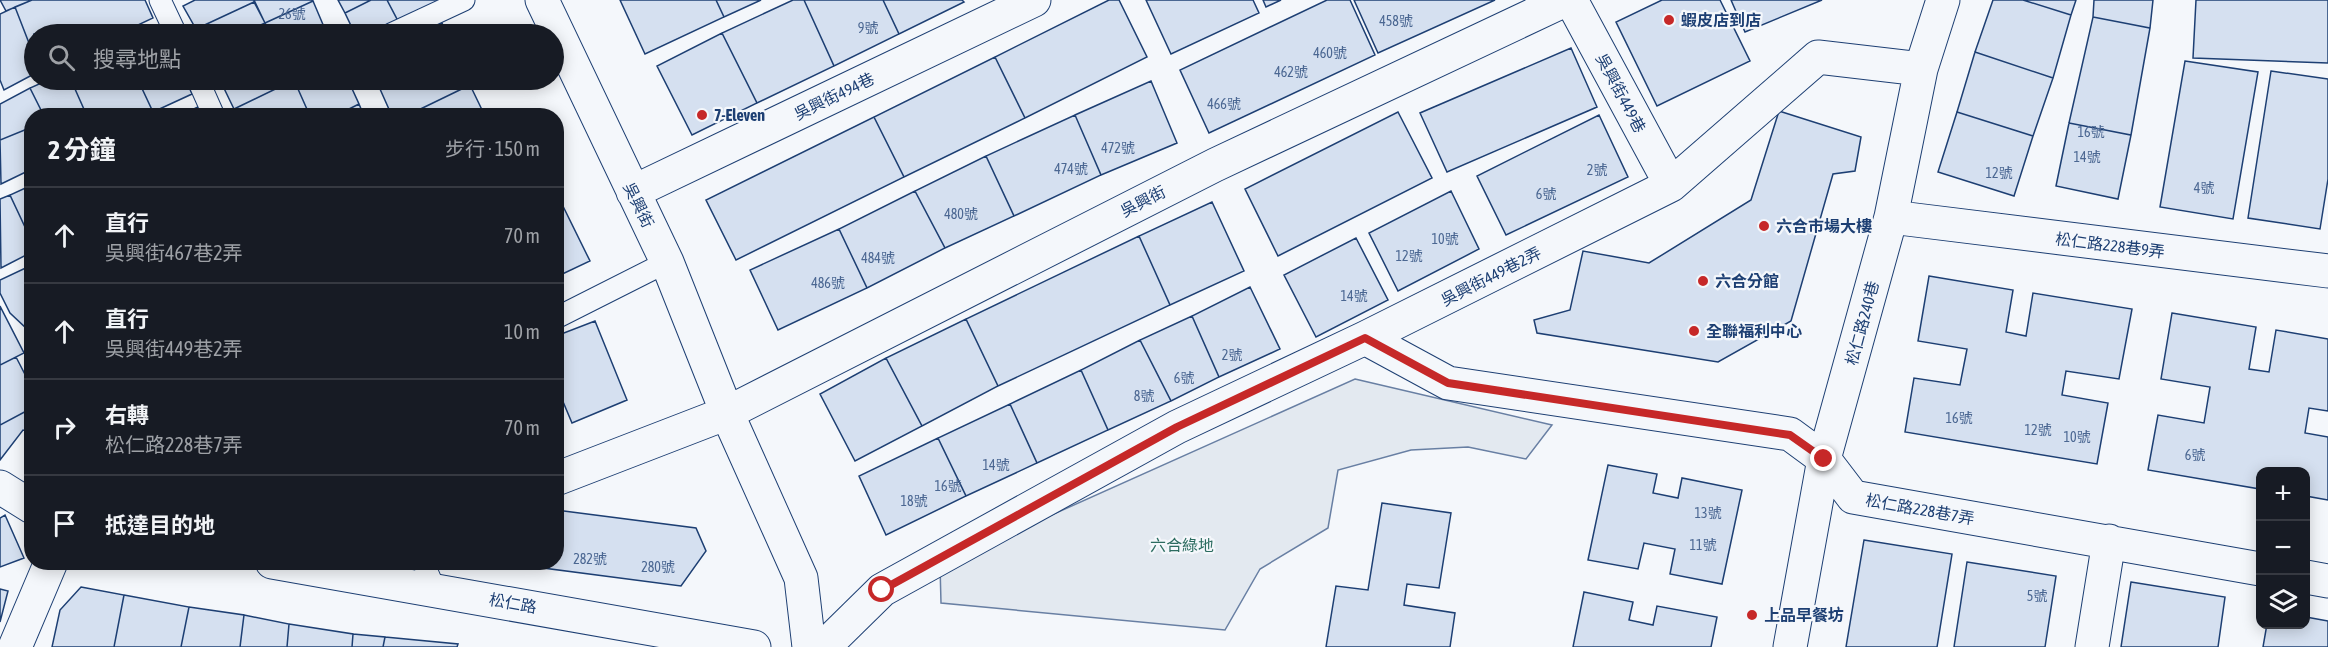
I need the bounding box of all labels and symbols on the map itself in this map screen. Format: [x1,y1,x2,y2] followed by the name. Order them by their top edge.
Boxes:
[278,6,306,22] house number: 26號
[1681,11,1761,29] place label: 蝦皮店到店
[1379,13,1413,29] house number: 458號
[1662,13,1676,27] marker: 蝦皮店到店
[858,20,878,36] house number: 9號
[1313,45,1347,61] house number: 460號
[1593,51,1649,135] street label: 吳興街449巷
[1274,64,1308,80] house number: 462號
[791,69,877,123] street label: 吳興街494巷
[1207,96,1241,112] house number: 466號
[714,106,765,124] place label: 7-Eleven
[695,108,709,122] marker: 7-Eleven
[2077,124,2105,140] house number: 16號
[1101,140,1135,156] house number: 472號
[2073,149,2101,165] house number: 14號
[1054,161,1088,177] house number: 474號
[1587,162,1607,178] house number: 2號
[1985,165,2013,181] house number: 12號
[620,179,658,231] street label: 吳興街
[2194,180,2214,196] house number: 4號
[1118,182,1168,220] street label: 吳興街
[1536,186,1556,202] house number: 6號
[944,206,978,222] house number: 480號
[1776,217,1872,235] place label: 六合市場大樓
[1757,219,1771,233] marker: 六合市場大樓
[2054,229,2166,261] street label: 松仁路228巷9弄
[1431,231,1459,247] house number: 10號
[1438,243,1544,309] street label: 吳興街449巷2弄
[1395,248,1423,264] house number: 12號
[861,250,895,266] house number: 484號
[1715,272,1779,290] place label: 六合分館
[1696,274,1710,288] marker: 六合分館
[811,275,845,291] house number: 486號
[1842,279,1882,367] street label: 松仁路240巷
[1340,288,1368,304] house number: 14號
[1706,322,1802,340] place label: 全聯福利中心
[1687,324,1701,338] marker: 全聯福利中心
[1222,347,1242,363] house number: 2號
[1174,370,1194,386] house number: 6號
[1134,388,1154,404] house number: 8號
[1945,410,1973,426] house number: 16號
[2024,422,2052,438] house number: 12號
[2063,429,2091,445] house number: 10號
[1810,445,1836,471] route end
[2185,447,2205,463] house number: 6號
[982,457,1010,473] house number: 14號
[934,478,962,494] house number: 16號
[1864,491,1976,527] street label: 松仁路228巷7弄
[900,493,928,509] house number: 18號
[1694,505,1722,521] house number: 13號
[1150,536,1214,554] park label: 六合綠地
[1689,537,1717,553] house number: 11號
[573,551,607,567] house number: 282號
[641,559,675,575] house number: 280號
[868,576,894,602] route start
[2027,588,2047,604] house number: 5號
[488,590,538,616] street label: 松仁路
[1764,606,1844,624] place label: 上品早餐坊
[1745,608,1759,622] marker: 上品早餐坊

